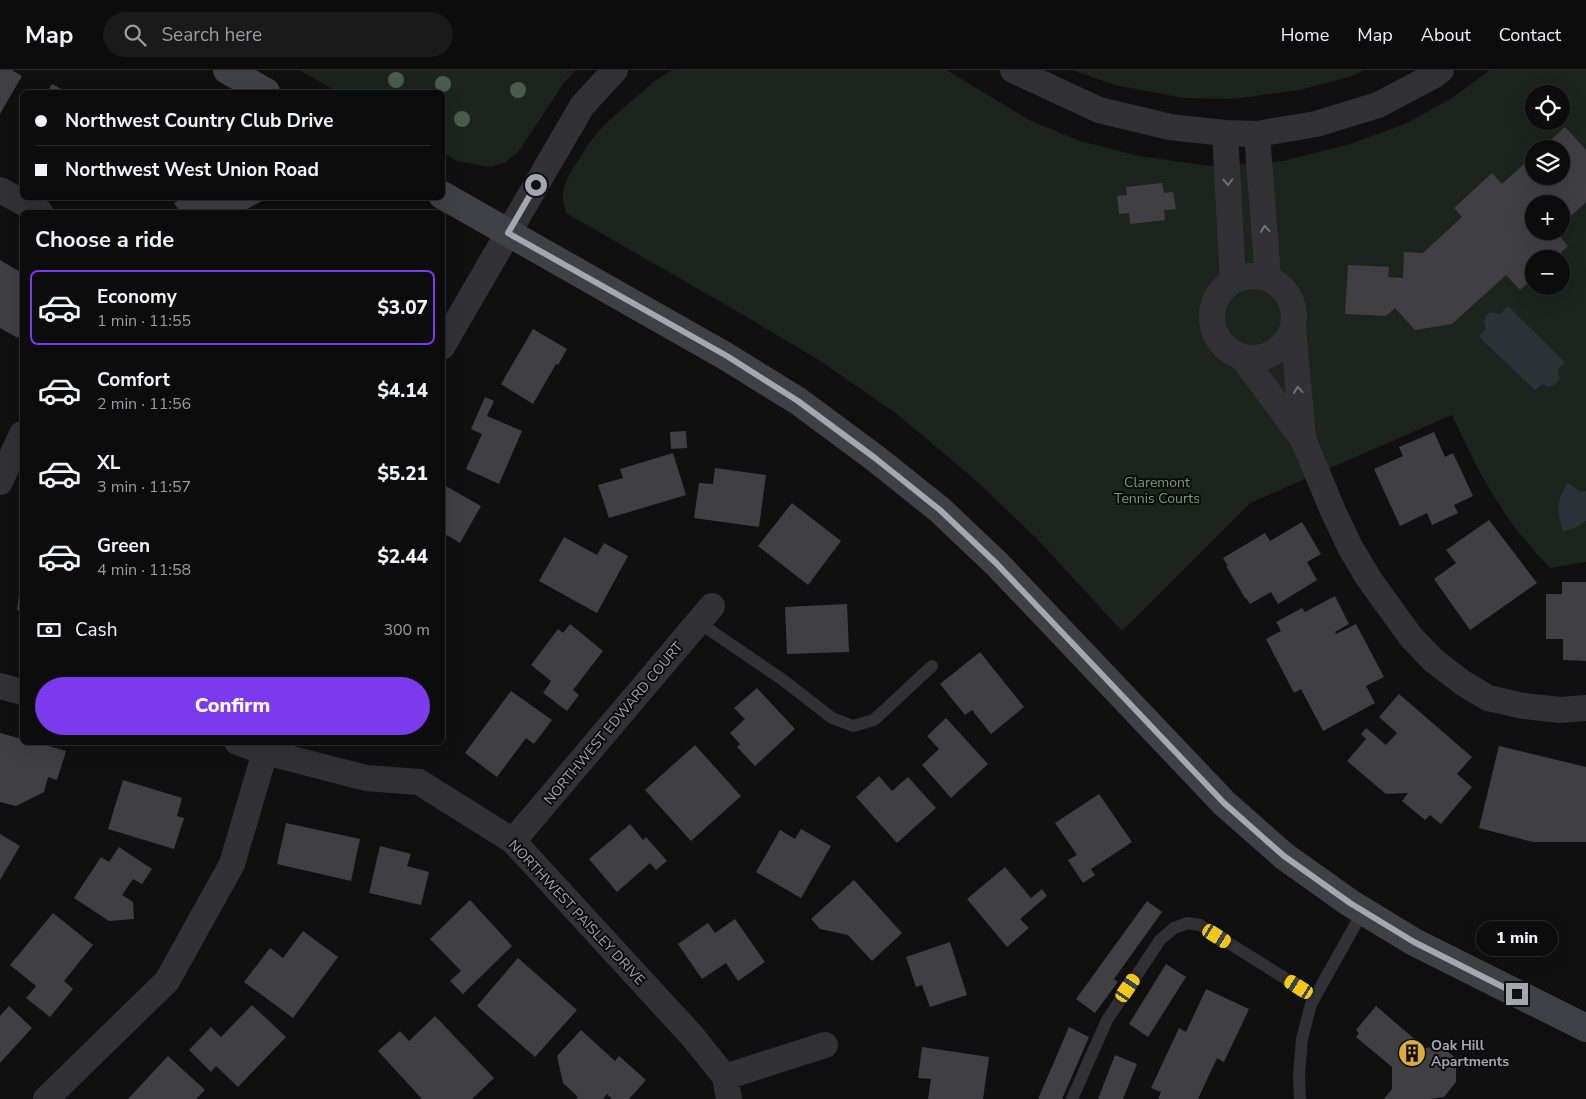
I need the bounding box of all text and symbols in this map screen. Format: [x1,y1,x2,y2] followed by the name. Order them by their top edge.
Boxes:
[103,12,453,57] search box
[25,19,73,51] text: Map
[121,21,149,49] icon: search
[161,22,262,48] text: Search here
[1281,23,1329,47] text: Home
[1357,23,1393,47] text: Map
[1421,23,1471,47] text: About
[1499,23,1561,47] text: Contact
[1525,85,1570,295] map controls
[1525,85,1570,130] button: locate
[65,108,334,134] text: Northwest Country Club Drive
[1525,140,1570,185] button: layers
[65,157,319,183] text: Northwest West Union Road
[525,174,547,196] route start
[1222,178,1233,186] one-way arrow
[1525,195,1570,240] button: +
[35,225,174,255] text: Choose a ride
[1260,225,1271,233] one-way arrow
[1525,250,1570,295] button: −
[97,284,177,310] text: Economy
[37,285,82,330] icon: car
[377,295,428,321] text: $3.07
[97,310,191,332] text: 1 min · 11:55
[97,367,170,393] text: Comfort
[37,368,82,413] icon: car
[377,378,428,404] text: $4.14
[1293,386,1304,394] one-way arrow
[97,393,191,415] text: 2 min · 11:56
[97,450,120,476] text: XL
[37,451,82,496] icon: car
[377,461,428,487] text: $5.21
[1114,473,1200,508] park label: Claremont Tennis Courts
[97,476,191,498] text: 3 min · 11:57
[97,533,150,559] text: Green
[37,534,82,579] icon: car
[377,544,428,570] text: $2.44
[97,559,191,581] text: 4 min · 11:58
[35,616,63,644] icon: cash
[75,617,117,643] text: Cash
[383,619,430,641] text: 300 m
[540,637,688,809] street label: NORTHWEST EDWARD COURT
[35,677,430,735] button: Confirm
[504,836,649,989] street label: NORTHWEST PAISLEY DRIVE
[1200,922,1233,950] car
[1476,922,1558,956] callout: 1 min
[1496,927,1538,949] text: 1 min
[1113,971,1142,1005] car
[1282,973,1315,1001] car
[1506,983,1528,1005] route end
[1431,1036,1509,1071] place label: Oak Hill Apartments
[1397,1038,1427,1068] building icon: Oak Hill Apartments

